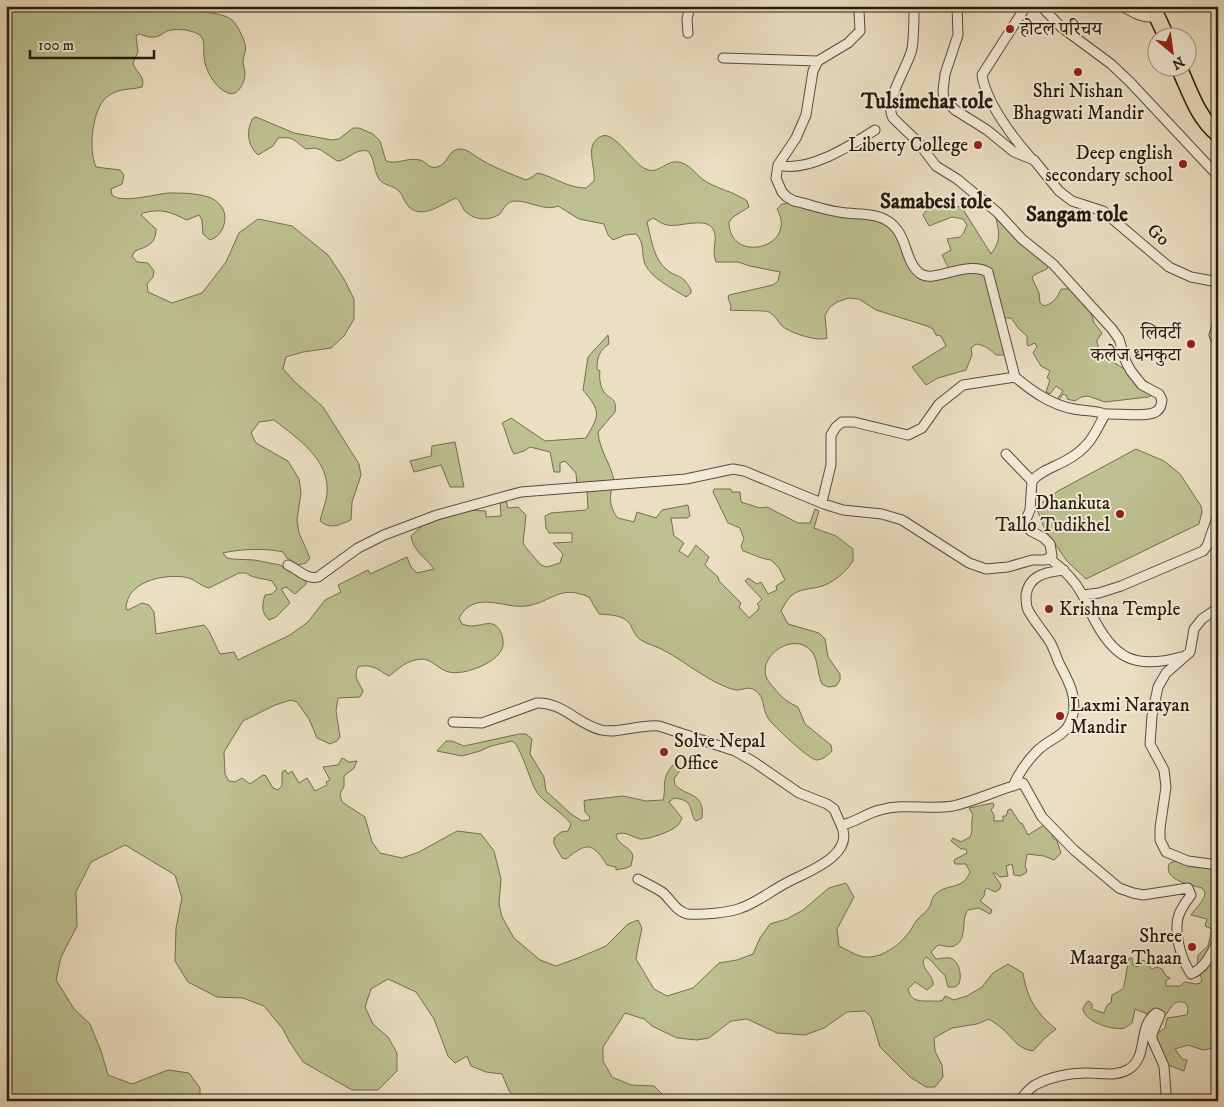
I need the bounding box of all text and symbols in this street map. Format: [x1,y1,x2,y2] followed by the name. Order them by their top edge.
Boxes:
[1019,18,1103,41] place label: होटल परिचय
[1004,23,1016,35] marker: होटल परिचय
[30,28,154,60] scale bar
[1146,28,1196,78] north arrow
[38,36,74,55] text: 100 m
[1168,52,1187,73] text: N
[1072,66,1084,78] marker: Shri Nishan Bhagwati Mandir
[1012,80,1144,125] place label: Shri Nishan Bhagwati Mandir
[860,89,993,115] district label: Tulsimehar tole
[848,134,968,157] place label: Liberty College
[972,139,984,151] marker: Liberty College
[1045,142,1173,187] place label: Deep english secondary school
[1177,158,1189,170] marker: Deep english secondary school
[880,189,992,215] district label: Samabesi tole
[1026,202,1128,228] district label: Sangam tole
[1142,219,1174,251] street label: Go
[1090,322,1182,367] place label: लिवर्टी कलेज धनकुटा
[1185,338,1197,350] marker: लिवर्टी कलेज धनकुटा
[995,492,1110,537] place label: Dhankuta Tallo Tudikhel
[1114,508,1126,520] marker: Dhankuta Tallo Tudikhel
[1059,598,1180,621] place label: Krishna Temple
[1043,603,1055,615] marker: Krishna Temple
[1070,694,1190,739] place label: Laxmi Narayan Mandir
[1054,710,1066,722] marker: Laxmi Narayan Mandir
[674,730,766,775] place label: Solve Nepal Office
[658,746,670,758] marker: Solve Nepal Office
[1070,925,1182,970] place label: Shree Maarga Thaan
[1186,941,1198,953] marker: Shree Maarga Thaan

